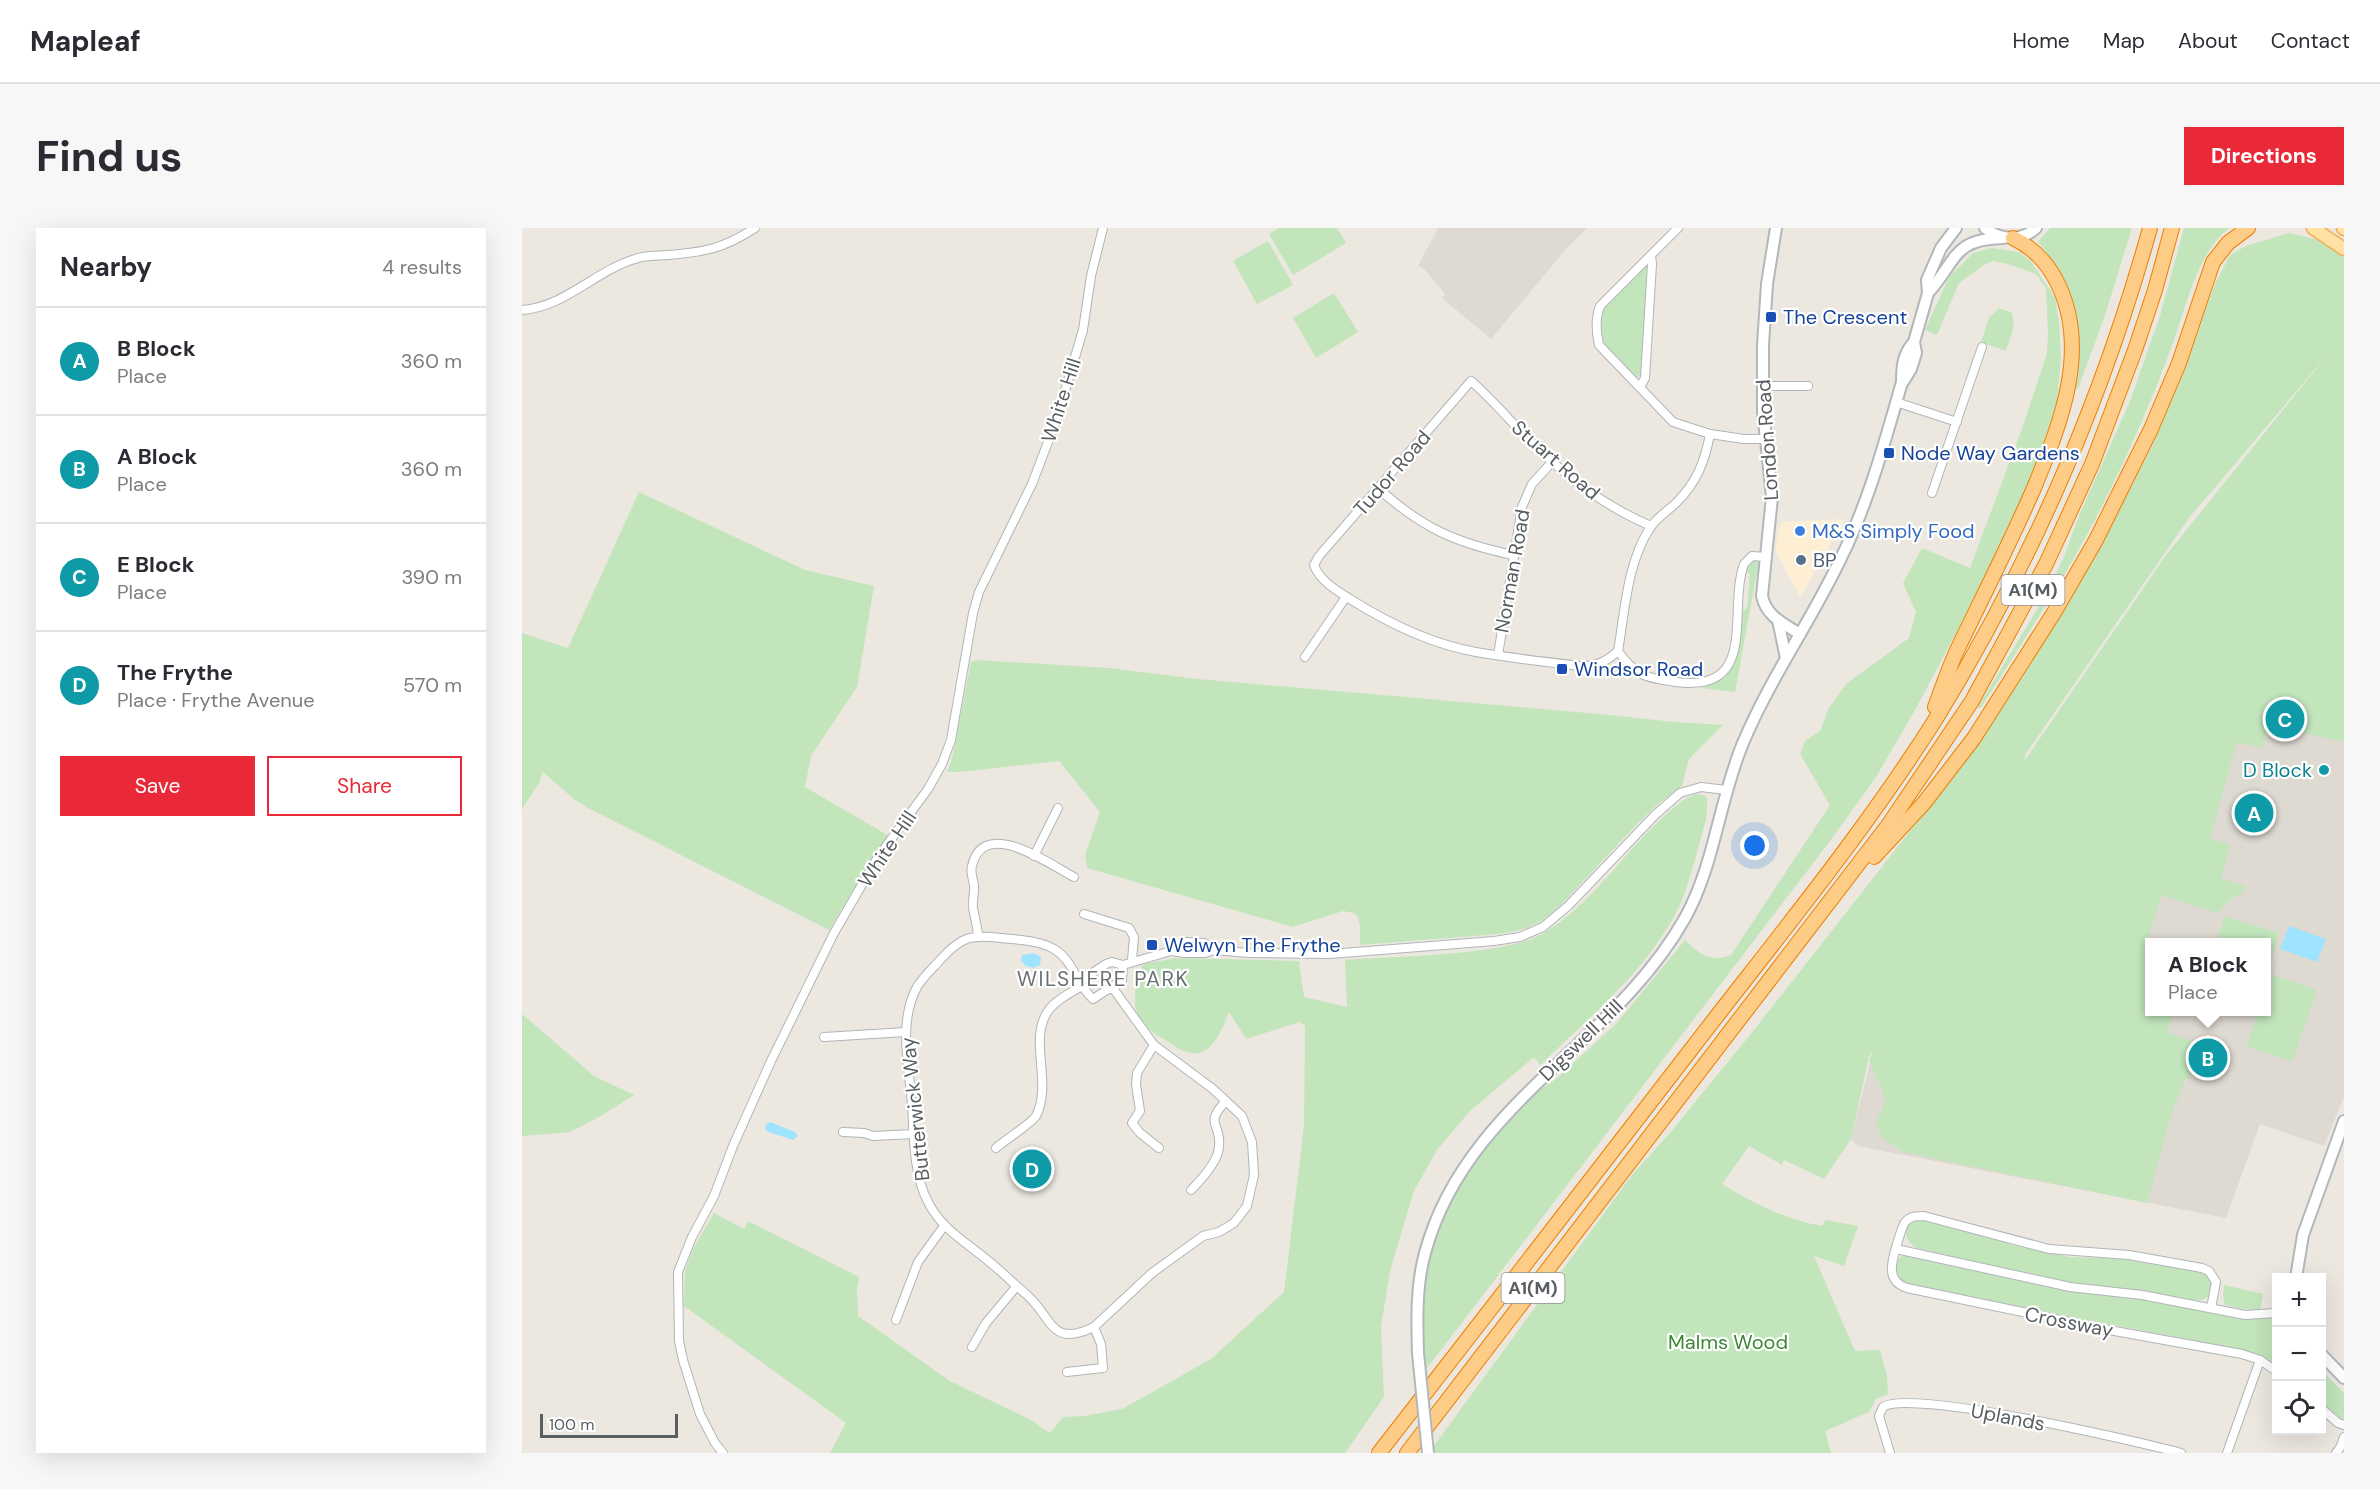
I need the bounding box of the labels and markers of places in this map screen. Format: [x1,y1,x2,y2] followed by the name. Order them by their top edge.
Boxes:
[1783,304,1907,330] place label: The Crescent
[1764,310,1778,324] marker: The Crescent
[1901,440,2080,466] place label: Node Way Gardens
[1882,446,1896,460] marker: Node Way Gardens
[1812,518,1975,544] place label: M&S Simply Food
[1793,524,1807,538] marker: M&S Simply Food
[1813,547,1837,573] place label: BP
[1794,553,1808,567] marker: BP
[1574,656,1703,682] place label: Windsor Road
[1555,662,1569,676] marker: Windsor Road
[2266,696,2304,742] pin: C
[2243,757,2312,783] place label: D Block
[2317,763,2331,777] marker: D Block
[2234,790,2274,836] pin: A
[1164,932,1341,958] place label: Welwyn The Frythe
[1145,938,1159,952] marker: Welwyn The Frythe
[2188,1036,2228,1080] pin: B
[1012,1146,1052,1192] pin: D

